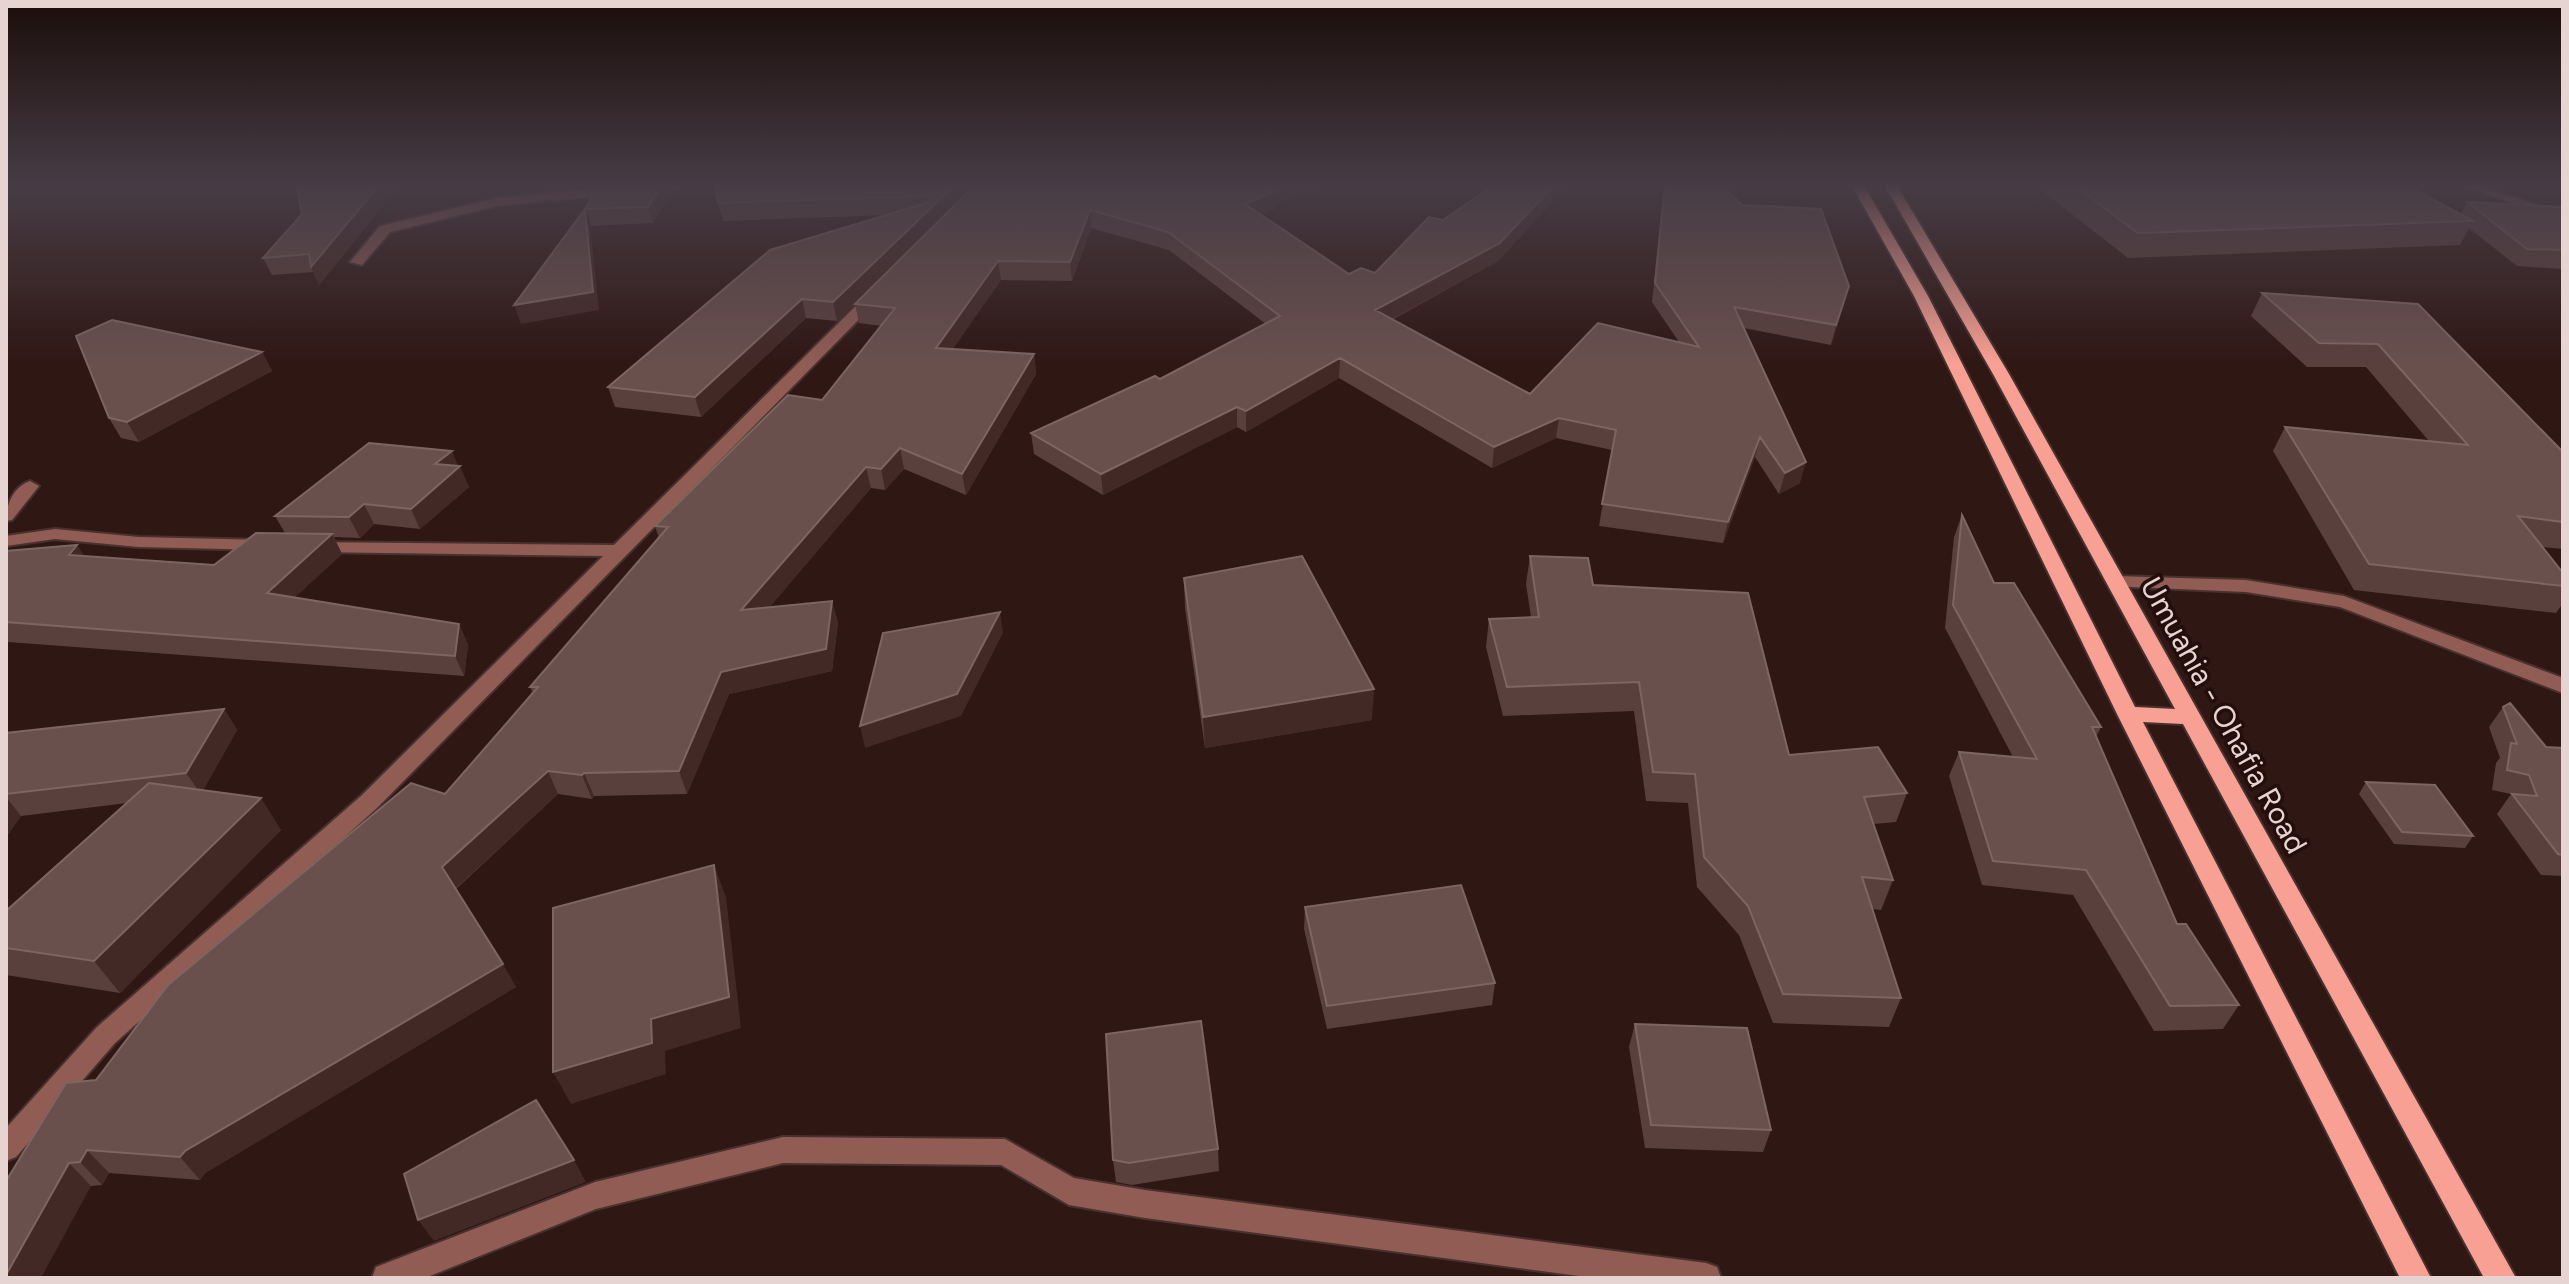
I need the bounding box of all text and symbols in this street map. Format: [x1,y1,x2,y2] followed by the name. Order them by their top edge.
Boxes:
[2133,570,2315,860] street label: Umuahia - Ohafia Road

